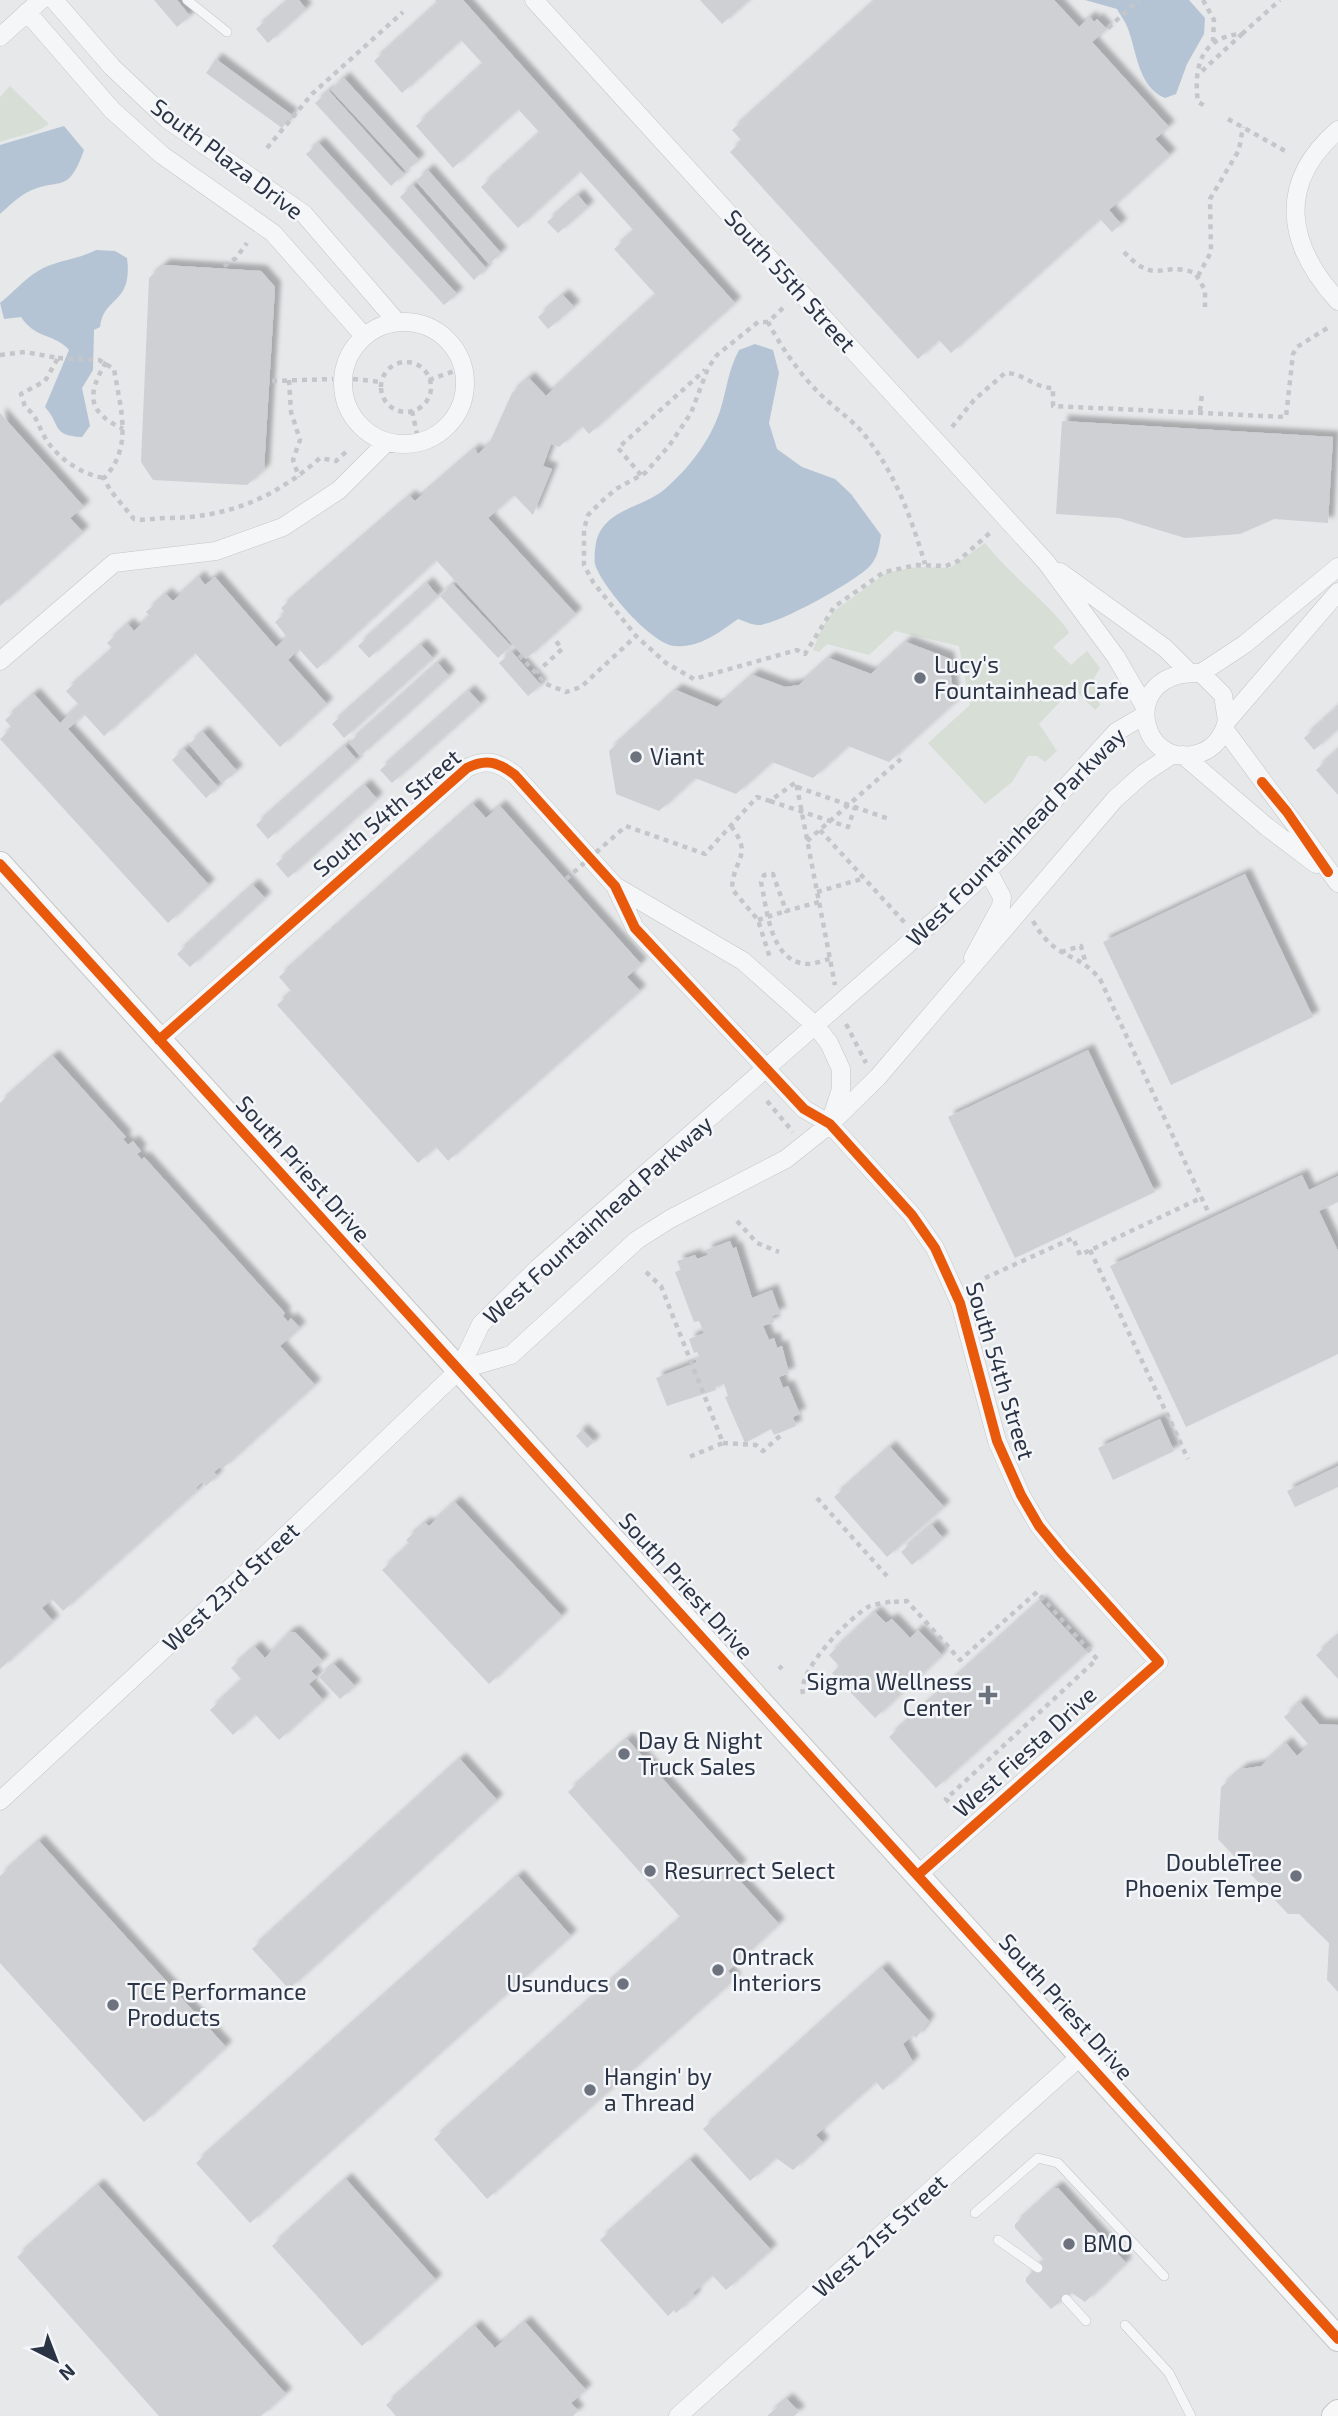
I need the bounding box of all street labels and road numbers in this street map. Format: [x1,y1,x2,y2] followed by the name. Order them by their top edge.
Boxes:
[146,92,309,225] street label: South Plaza Drive
[719,203,862,358] street label: South 55th Street
[900,721,1131,952] street label: West Fountainhead Parkway
[307,742,466,882] street label: South 54th Street
[231,1089,377,1247] street label: South Priest Drive
[477,1109,718,1330] street label: West Fountainhead Parkway
[961,1279,1041,1463] street label: South 54th Street
[614,1506,760,1664] street label: South Priest Drive
[156,1516,304,1657] street label: West 23rd Street
[947,1680,1102,1823] street label: West Fiesta Drive
[994,1927,1140,2085] street label: South Priest Drive
[806,2168,952,2303] street label: West 21st Street

